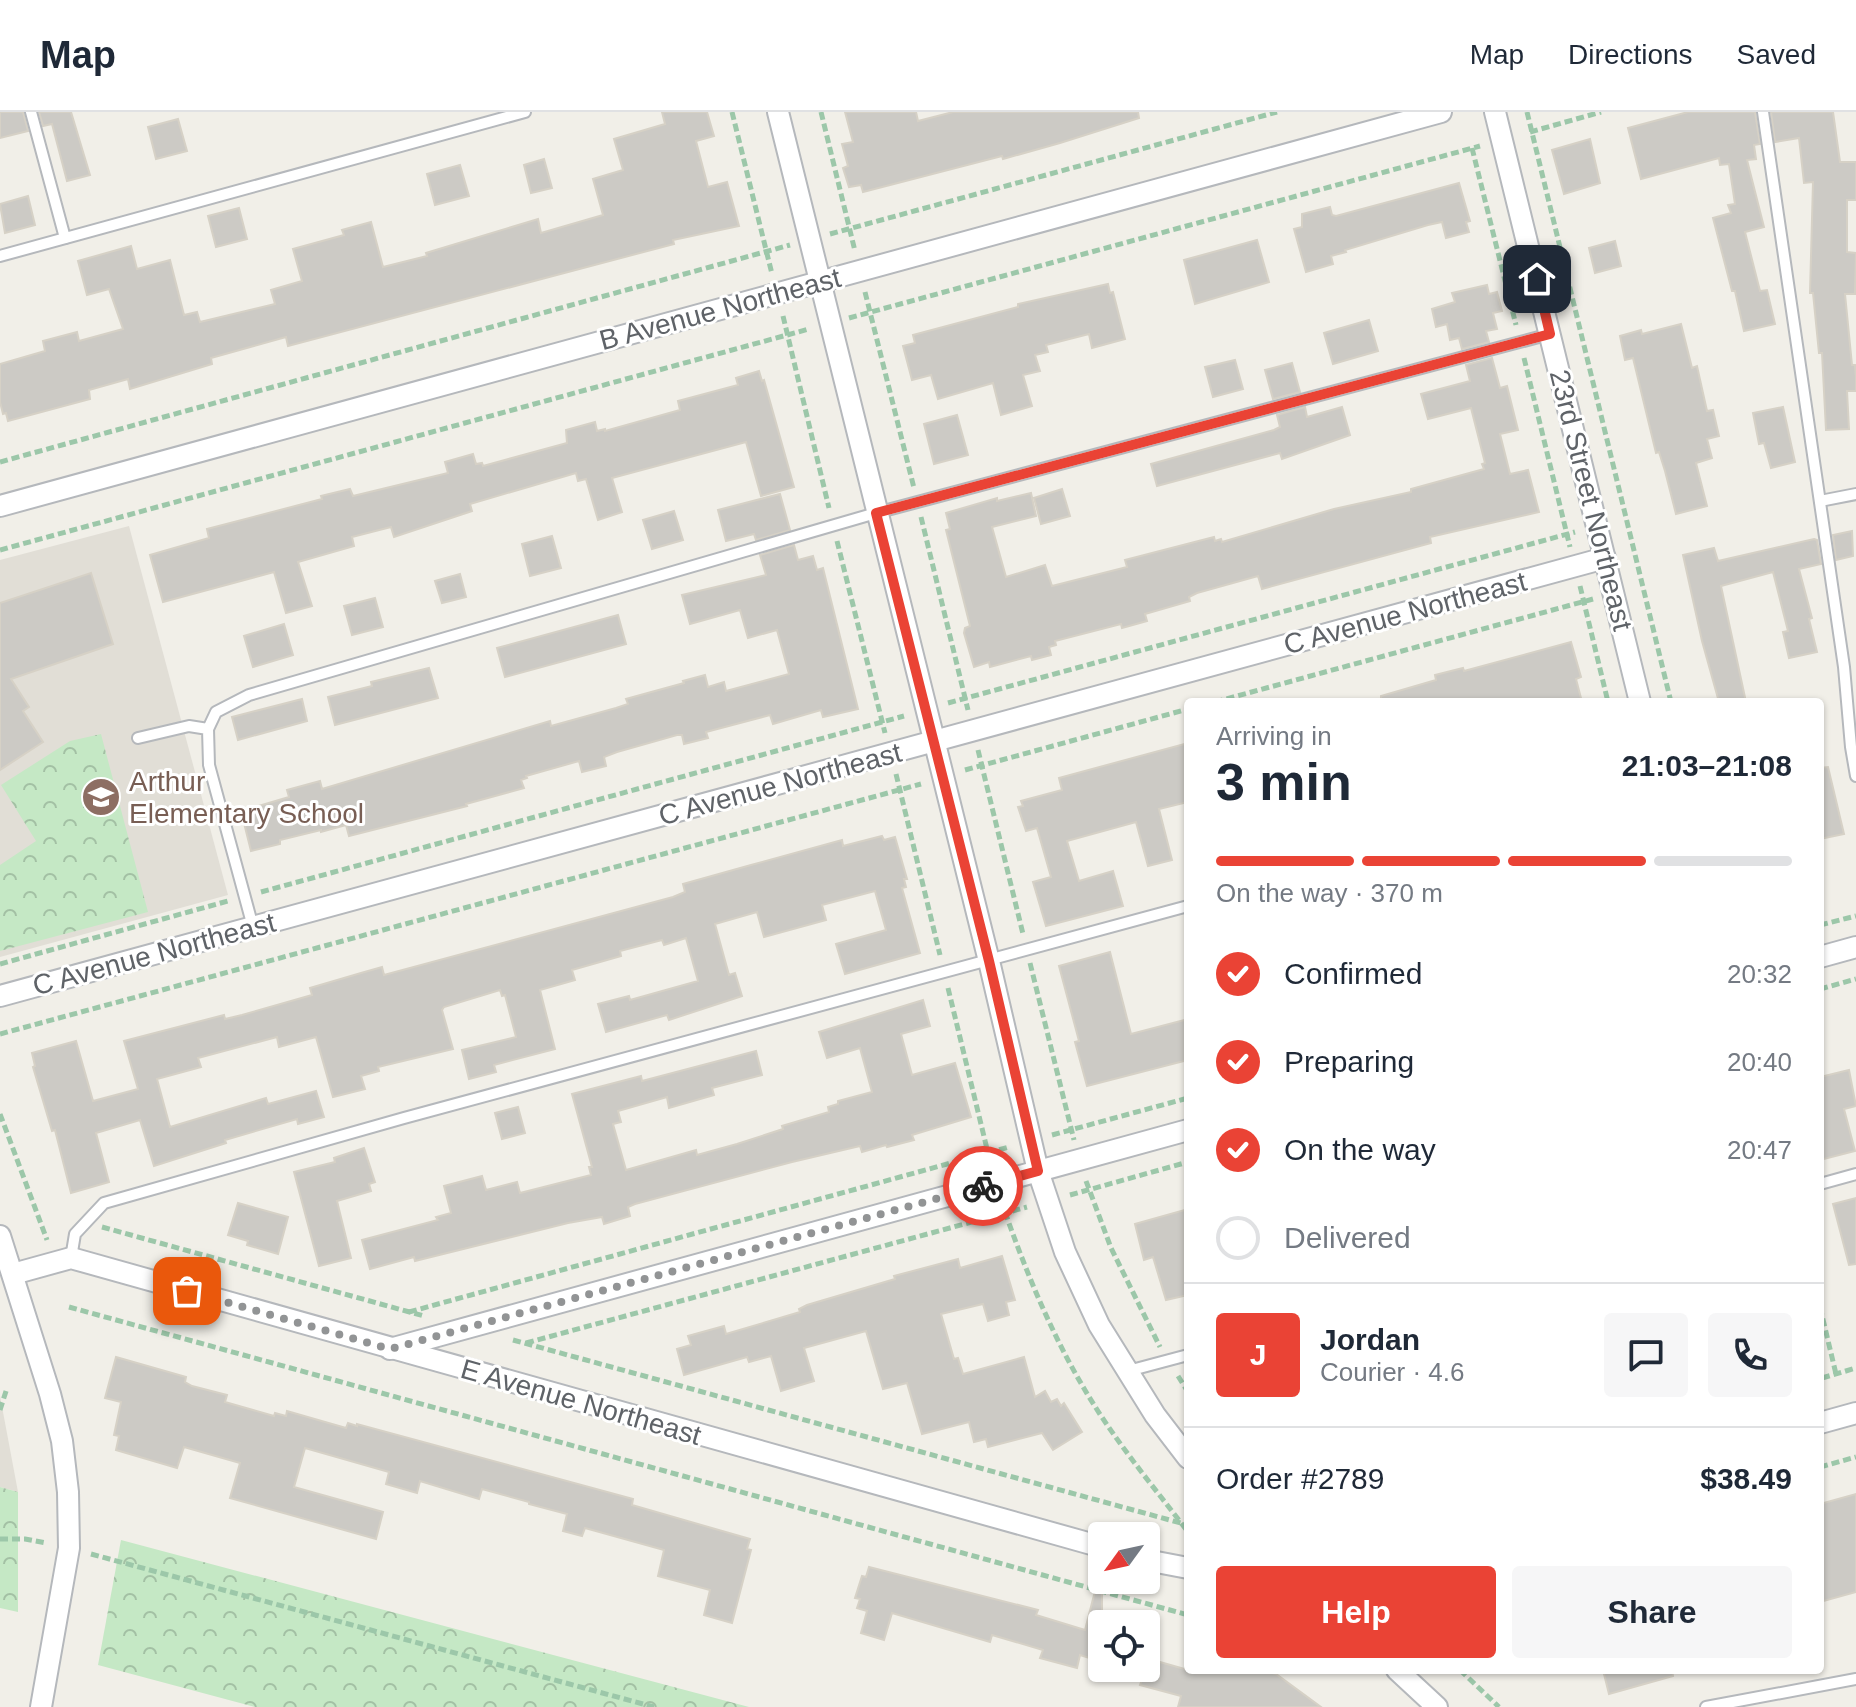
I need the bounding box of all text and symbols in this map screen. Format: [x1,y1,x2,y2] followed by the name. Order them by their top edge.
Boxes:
[40,34,116,76] text: Map
[1470,39,1524,70] text: Map
[1568,39,1693,70] text: Directions
[1737,39,1816,70] text: Saved
[1503,245,1571,313] pin
[1515,257,1559,301] icon: home
[596,262,844,356] street label: B Avenue Northeast
[1544,366,1638,634] street label: 23rd Street Northeast
[1280,566,1530,660] street label: C Avenue Northeast
[1216,721,1332,751] text: Arriving in
[655,737,905,831] street label: C Avenue Northeast
[1622,749,1792,782] text: 21:03–21:08
[1216,753,1352,811] text: 3 min
[129,766,364,829] place label: Arthur Elementary School
[80,776,122,818] school or university icon: Arthur Elementary School
[1216,878,1443,908] text: On the way · 370 m
[29,907,279,1001] street label: C Avenue Northeast
[1216,952,1260,996] icon: check
[1284,957,1422,990] text: Confirmed
[1727,959,1792,989] text: 20:32
[1216,1040,1260,1084] icon: check
[1284,1045,1414,1078] text: Preparing
[1727,1047,1792,1077] text: 20:40
[1216,1128,1260,1172] icon: check
[1284,1133,1436,1166] text: On the way
[1727,1135,1792,1165] text: 20:47
[943,1146,1023,1226] courier
[961,1164,1005,1208] icon: bike
[1284,1221,1411,1254] text: Delivered
[153,1257,221,1325] pin
[165,1269,209,1313] icon: bag
[1604,1313,1688,1397] button: chat
[1708,1313,1792,1397] button: phone
[1320,1323,1420,1356] text: Jordan
[1250,1338,1266,1371] text: J
[457,1353,705,1451] street label: E Avenue Northeast
[1320,1357,1465,1387] text: Courier · 4.6
[1216,1462,1384,1495] text: Order #2789
[1700,1462,1792,1495] text: $38.49
[1088,1522,1160,1594] north arrow
[1088,1522,1160,1682] map controls
[1216,1566,1496,1658] button: Help
[1512,1566,1792,1658] button: Share
[1088,1610,1160,1682] button: locate

